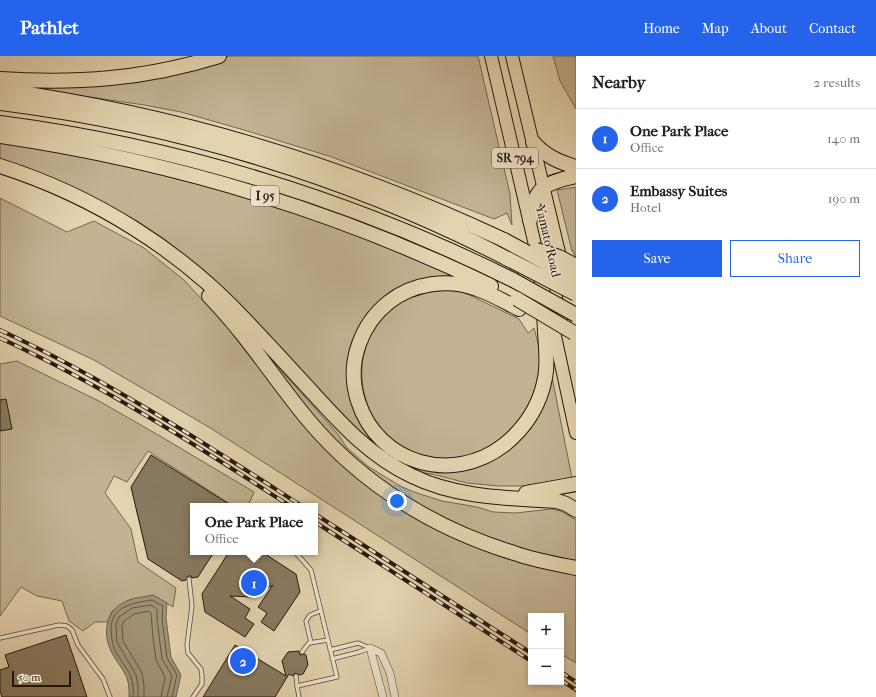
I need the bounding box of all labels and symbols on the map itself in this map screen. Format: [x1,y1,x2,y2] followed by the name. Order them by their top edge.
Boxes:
[492,148,538,168] road number: SR 794
[251,186,279,206] road number: I 95
[533,203,564,280] street label: Yamato Road
[387,491,407,511] your location
[241,568,267,598] pin: 1
[230,646,256,676] pin: 2
[12,669,71,688] scale bar

